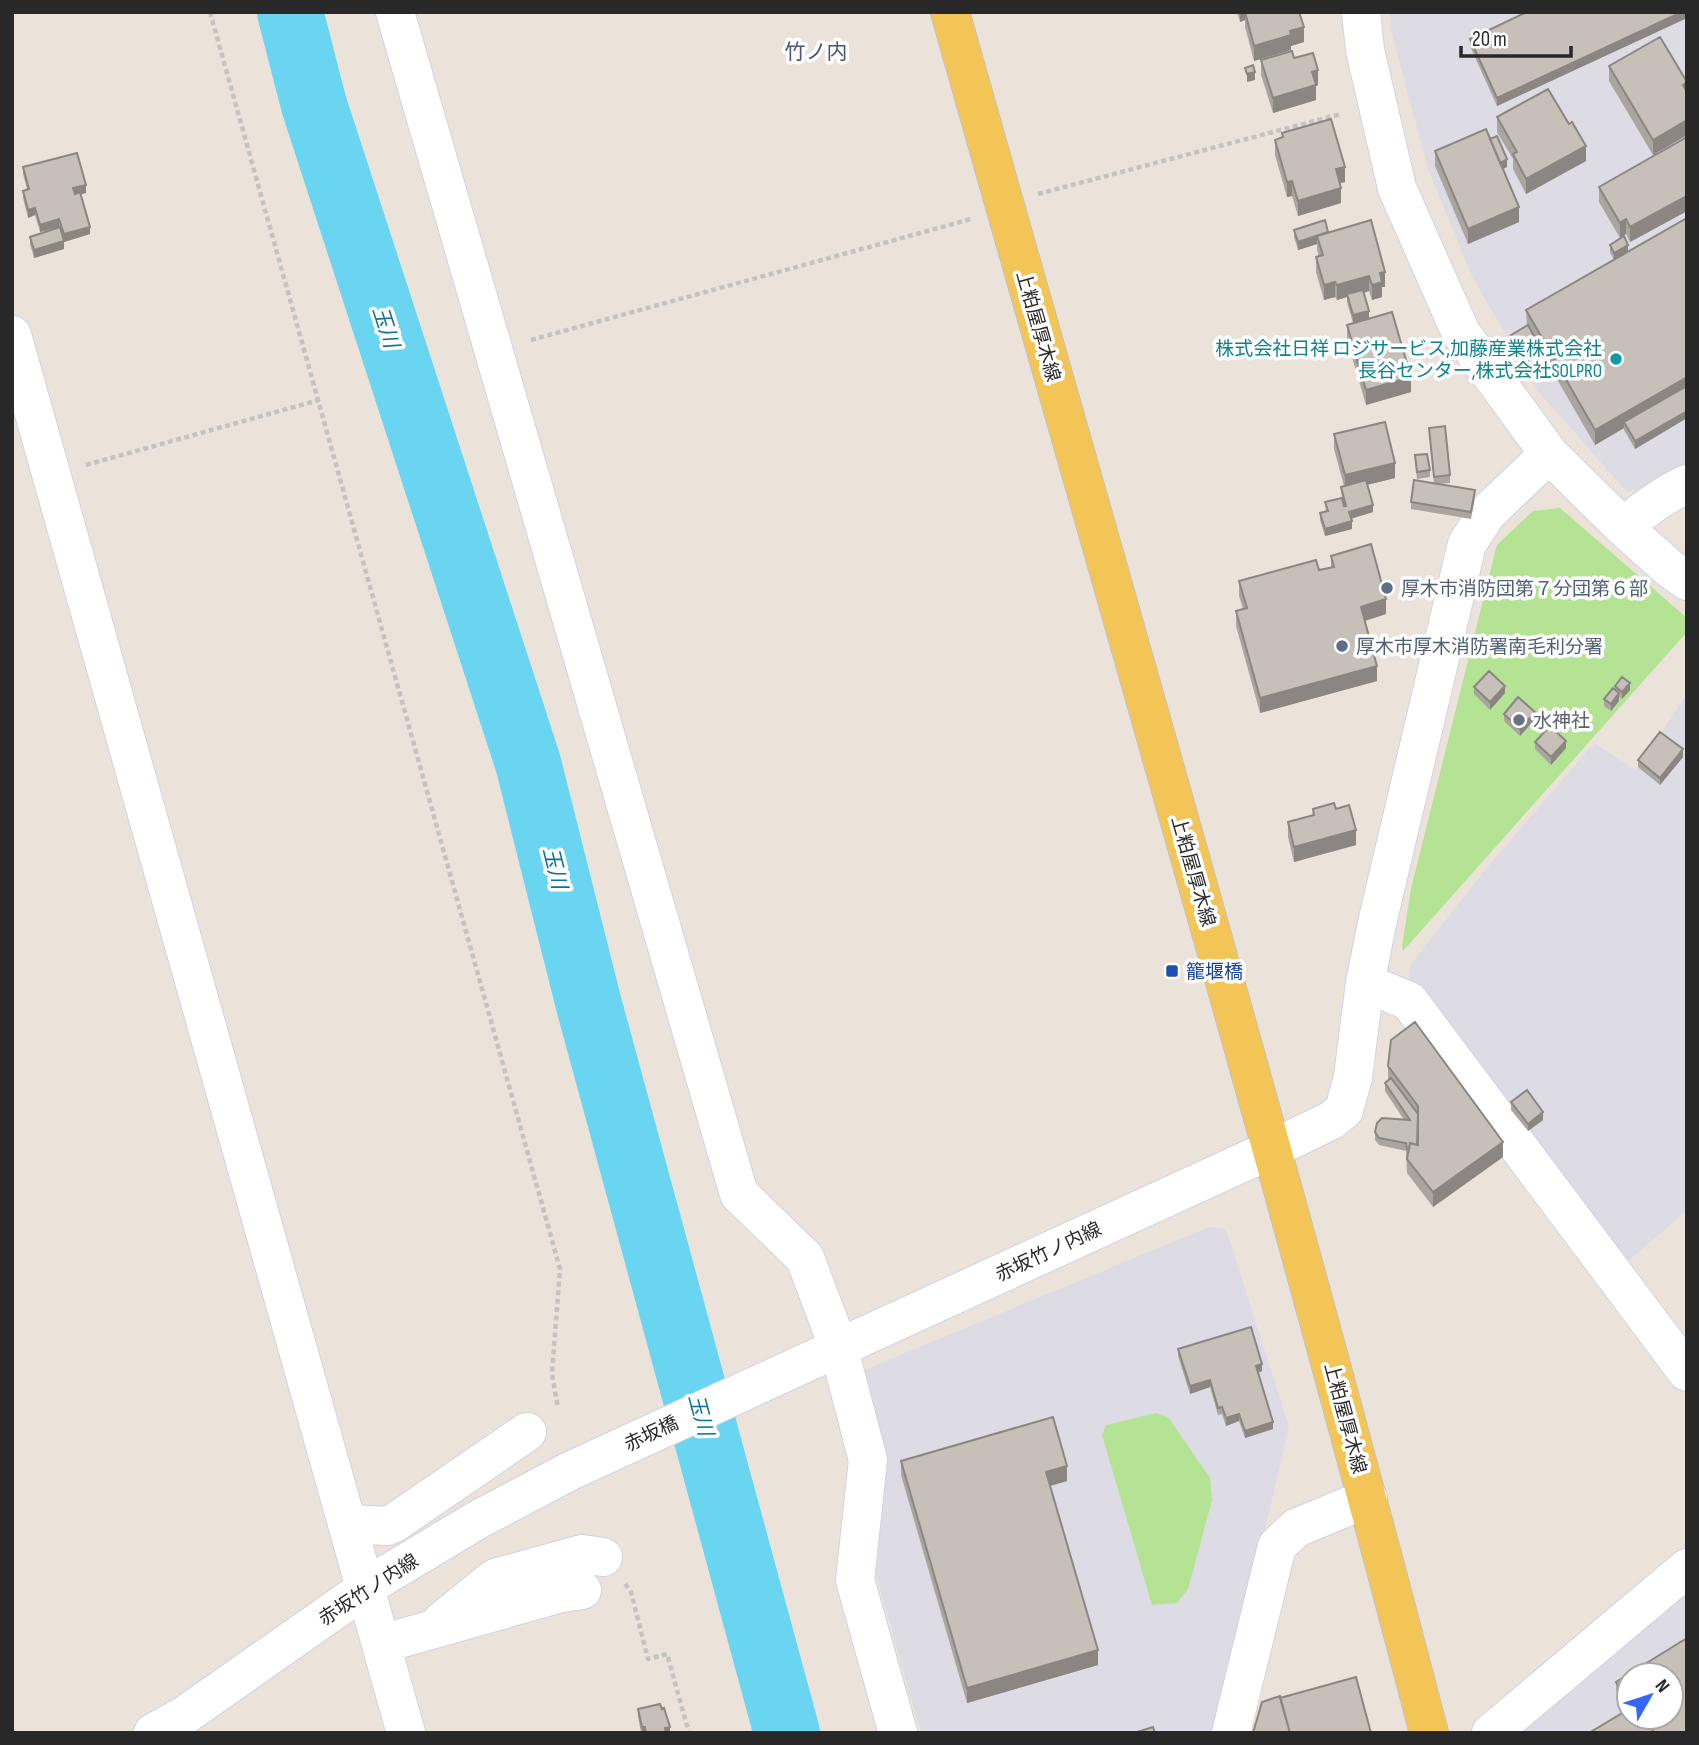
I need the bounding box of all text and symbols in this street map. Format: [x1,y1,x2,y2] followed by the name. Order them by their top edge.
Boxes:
[1461,14,1571,58] scale bar
[1472,27,1507,52] text: 20 m
[785,40,848,65] district label: 竹ノ内
[1011,268,1064,384] street label: 上粕屋厚木線
[367,303,405,353] water label: 玉川
[1215,338,1602,383] place label: 株式会社日祥 ロジサービス,加藤産業株式会社 長谷センター,株式会社SOLPRO
[1608,351,1624,367] marker: 株式会社日祥 ロジサービス,加藤産業株式会社 長谷センター,株式会社SOLPRO
[1401,578,1648,601] place label: 厚木市消防団第７分団第６部
[1379,580,1395,596] marker: 厚木市消防団第７分団第６部
[1356,636,1603,659] place label: 厚木市厚木消防署南毛利分署
[1334,638,1350,654] marker: 厚木市厚木消防署南毛利分署
[1533,710,1590,733] place label: 水神社
[1511,712,1527,728] marker: 水神社
[1166,813,1219,929] street label: 上粕屋厚木線
[537,845,572,893] water label: 玉川
[1186,961,1243,984] place label: 籠堰橋
[1164,963,1180,979] marker: 籠堰橋
[992,1218,1105,1287] street label: 赤坂竹ノ内線
[1319,1360,1370,1476] street label: 上粕屋厚木線
[683,1392,719,1441] water label: 玉川
[621,1412,682,1457] street label: 赤坂橋
[315,1550,423,1631] street label: 赤坂竹ノ内線
[1615,1661,1685,1731] north arrow
[1650,1675,1674,1697] text: N

